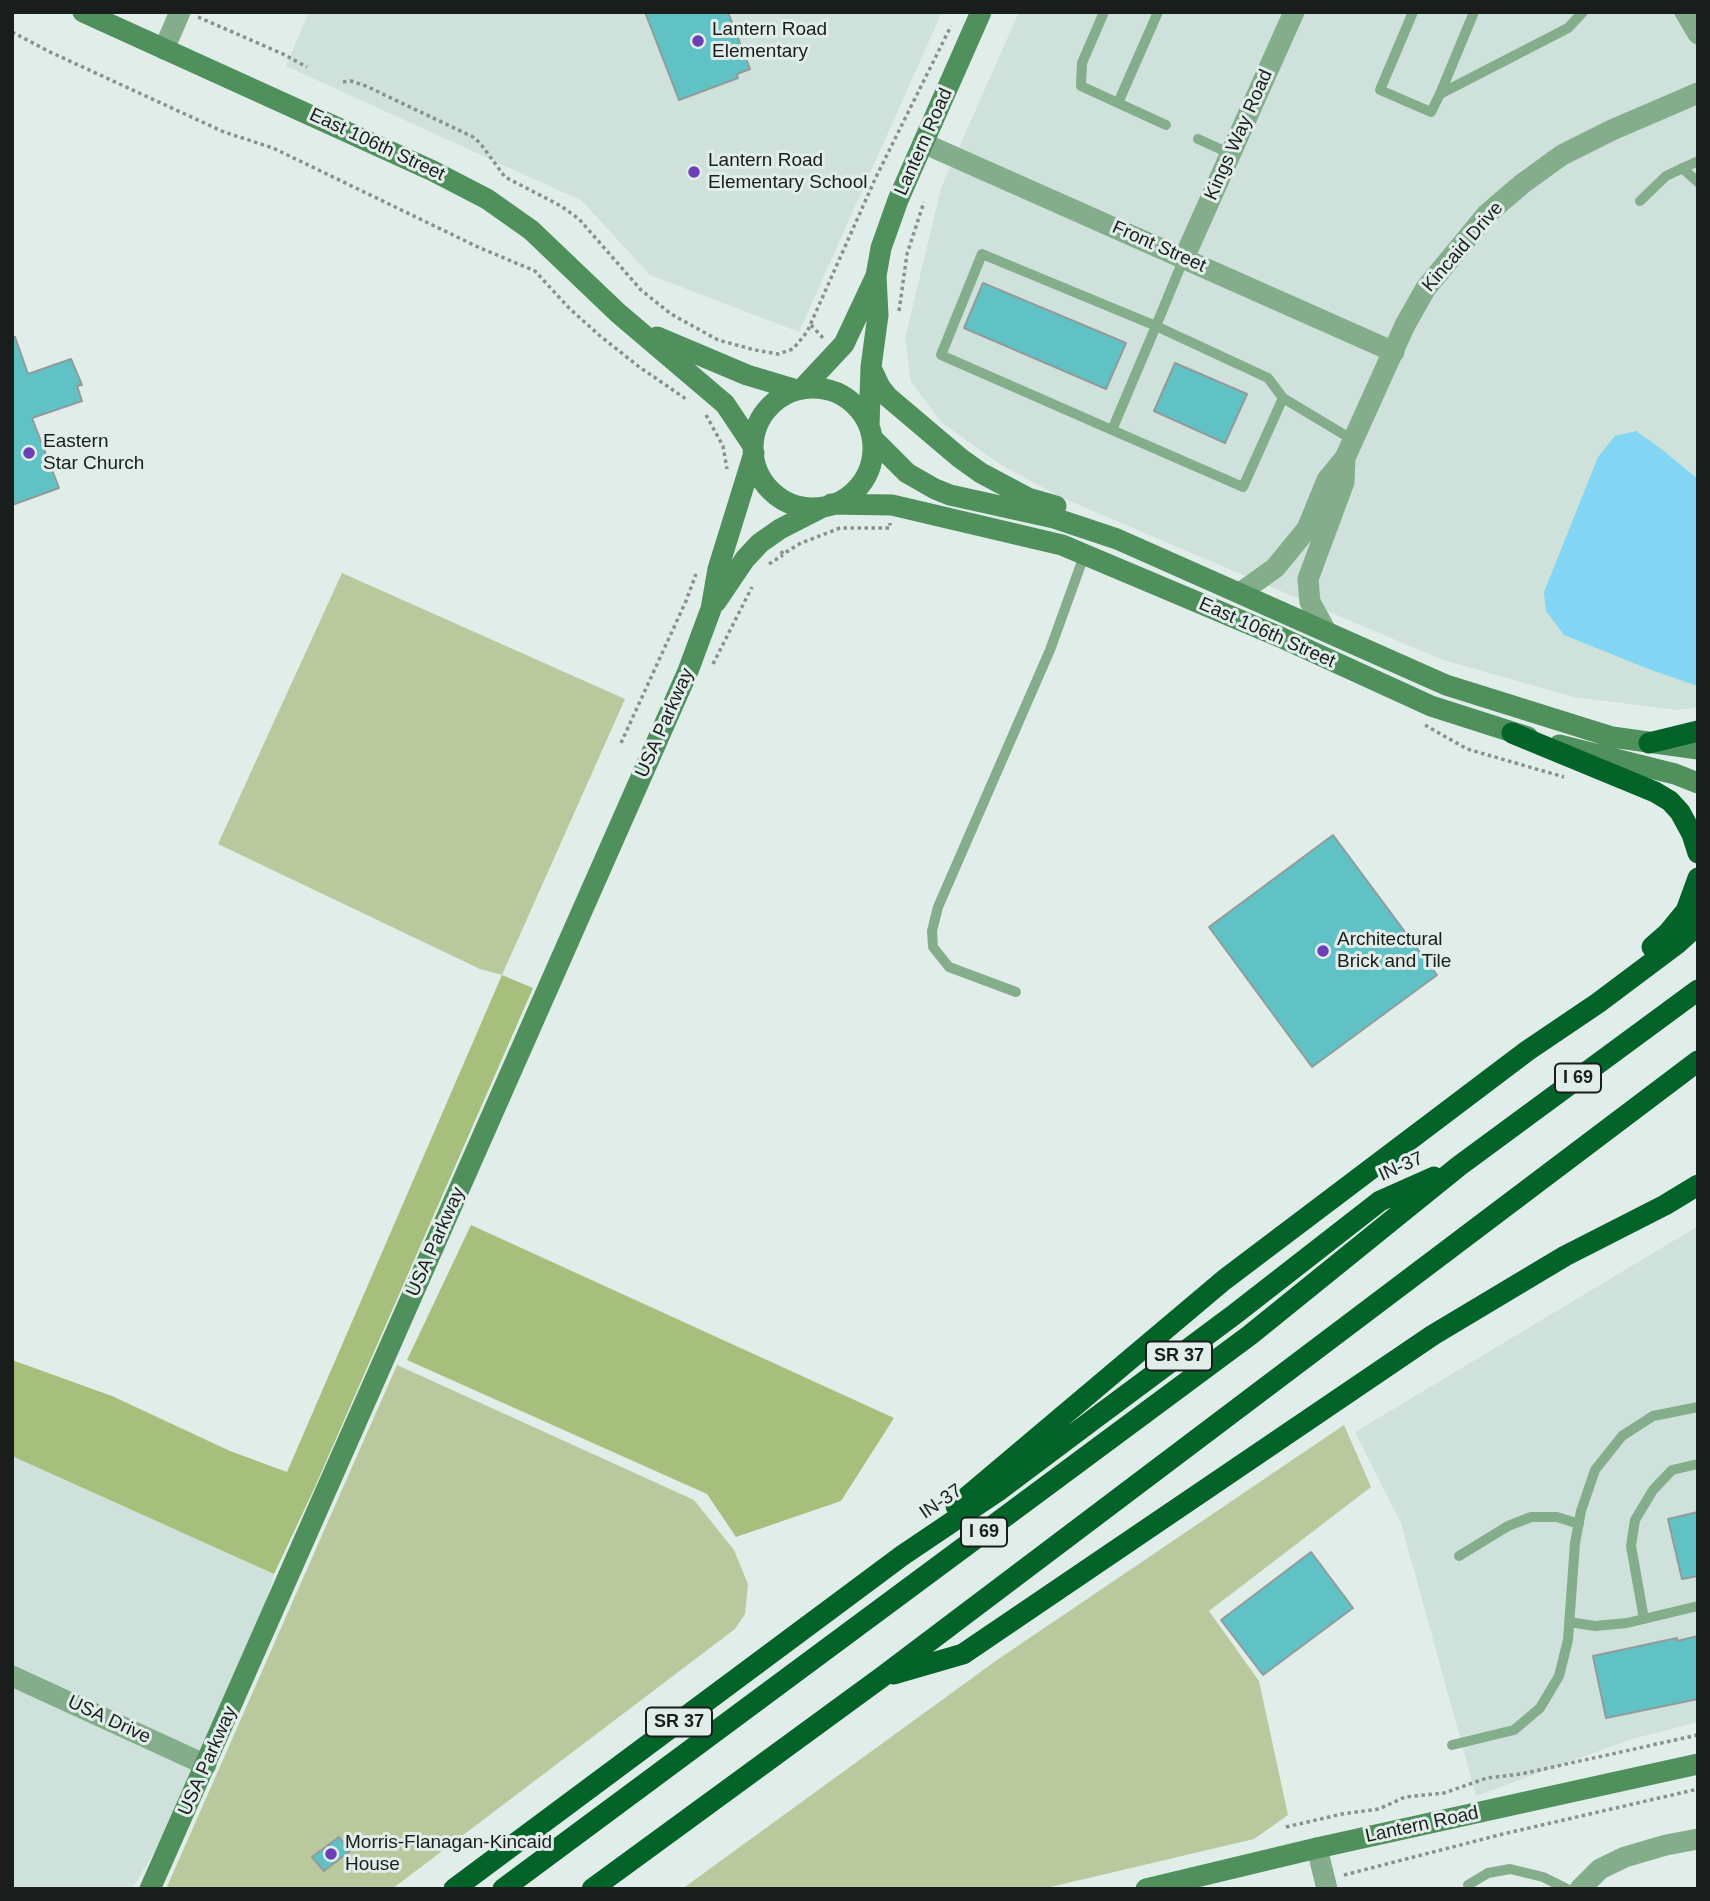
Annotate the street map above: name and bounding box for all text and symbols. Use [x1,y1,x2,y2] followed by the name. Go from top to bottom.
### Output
[712,19,827,63] place label: Lantern Road Elementary
[690,33,706,49] marker: Lantern Road Elementary
[1200,66,1278,204] street label: Kings Way Road
[890,85,958,199] street label: Lantern Road
[306,104,448,186] street label: East 106th Street
[708,150,867,194] place label: Lantern Road Elementary School
[686,164,702,180] marker: Lantern Road Elementary School
[1418,197,1508,297] street label: Kincaid Drive
[1109,216,1209,278] street label: Front Street
[43,431,144,475] place label: Eastern Star Church
[21,445,37,461] marker: Eastern Star Church
[1195,593,1339,673] street label: East 106th Street
[631,665,699,781] street label: USA Parkway
[1337,929,1451,973] place label: Architectural Brick and Tile
[1315,943,1331,959] marker: Architectural Brick and Tile
[1555,1064,1601,1092] road number: I 69
[1375,1147,1427,1187] street label: IN-37
[402,1184,470,1300] street label: USA Parkway
[1146,1342,1212,1371] road number: SR 37
[915,1480,967,1524] street label: IN-37
[961,1518,1007,1546] road number: I 69
[64,1691,154,1749] street label: USA Drive
[174,1703,242,1819] street label: USA Parkway
[646,1708,712,1736] road number: SR 37
[1363,1802,1481,1848] street label: Lantern Road
[345,1832,552,1876] place label: Morris-Flanagan-Kincaid House
[323,1846,339,1862] marker: Morris-Flanagan-Kincaid House

